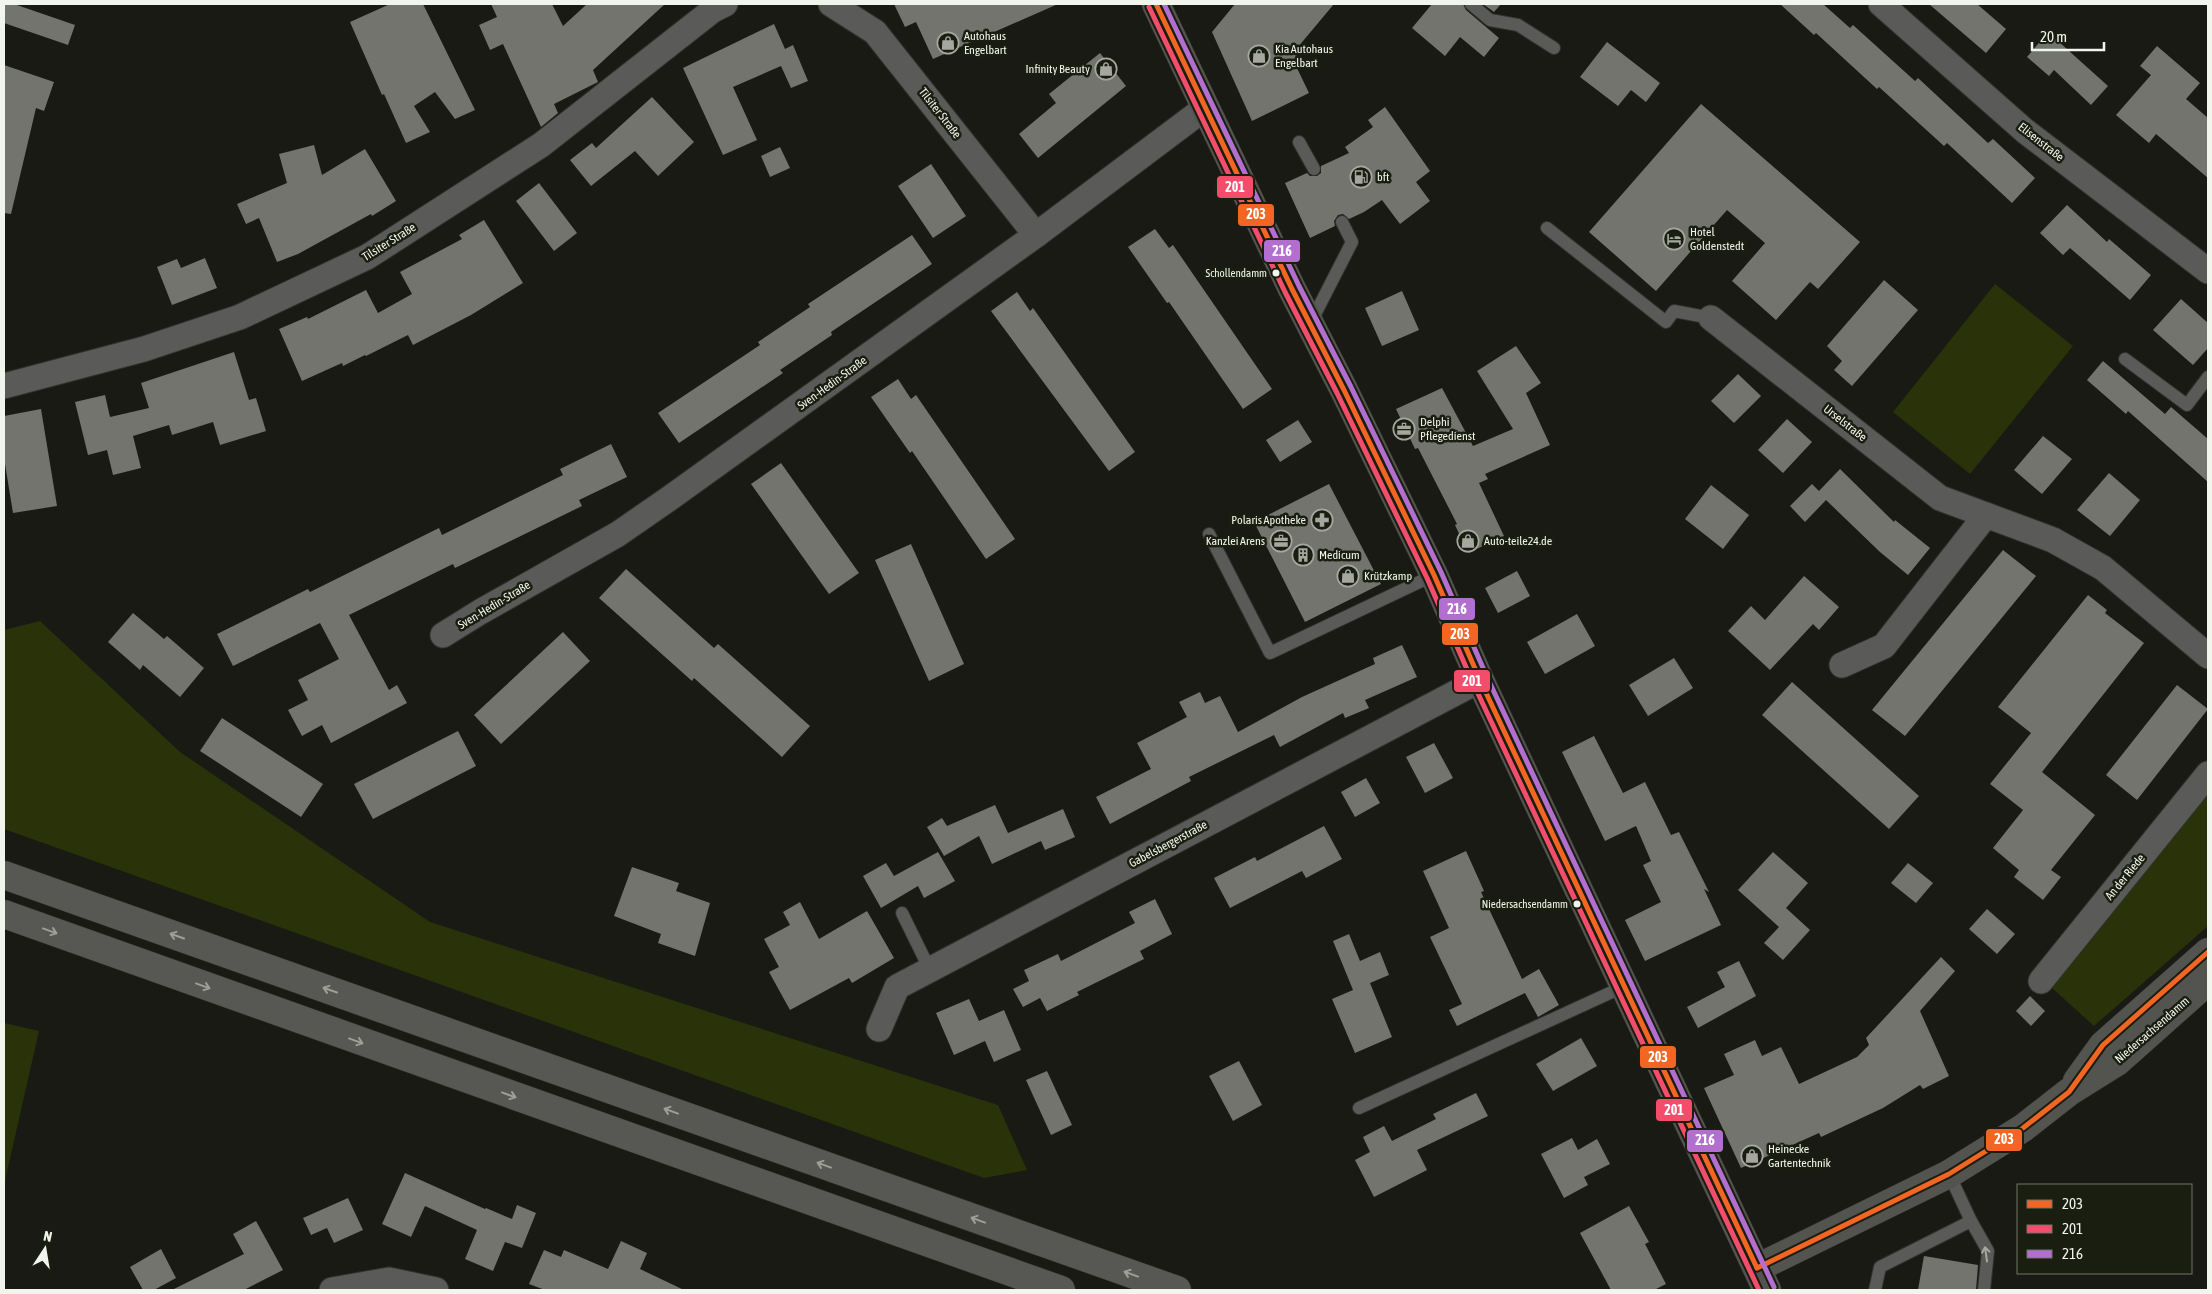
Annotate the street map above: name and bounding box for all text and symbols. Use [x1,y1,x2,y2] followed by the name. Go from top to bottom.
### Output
[2032,20,2104,52] scale bar
[2040,28,2067,45] text: 20 m
[964,29,1007,57] place label: Autohaus Engelbart
[936,31,960,55] shop icon: Autohaus Engelbart
[1275,42,1333,70] place label: Kia Autohaus Engelbart
[1247,44,1271,68] shop icon: Kia Autohaus Engelbart
[1094,57,1118,81] shop icon: Infinity Beauty
[1026,62,1090,76] place label: Infinity Beauty
[916,85,964,141] street label: Tilsiter Straße
[2015,120,2067,164] street label: Elisenstraße
[1349,165,1373,189] fuel station icon: bft
[1377,170,1390,184] place label: bft
[1216,175,1254,199] line badge: 201
[1225,179,1245,195] text: 201
[1237,203,1275,227] line badge: 203
[1246,206,1266,222] text: 203
[360,220,418,264] street label: Tilsiter Straße
[1690,225,1745,253] place label: Hotel Goldenstedt
[1662,227,1686,251] hotel icon: Hotel Goldenstedt
[1263,239,1301,263] line badge: 216
[1272,243,1292,259] text: 216
[1206,267,1267,279] place label: Schollendamm
[1271,268,1281,278] marker: Schollendamm
[795,353,869,413] street label: Sven-Hedin-Straße
[1821,402,1869,444] street label: Urselstraße
[1420,415,1476,443] place label: Delphi Pflegedienst
[1392,417,1416,441] office icon: Delphi Pflegedienst
[1310,508,1334,532] pharmacy icon: Polaris Apotheke
[1231,513,1306,527] place label: Polaris Apotheke
[1269,529,1293,553] office icon: Kanzlei Arens
[1456,529,1480,553] shop icon: Auto-teile24.de
[1206,534,1265,548] place label: Kanzlei Arens
[1484,534,1552,548] place label: Auto-teile24.de
[1291,543,1315,567] building icon: Medicum
[1319,548,1360,562] place label: Medicum
[1336,564,1360,588] shop icon: Krützkamp
[1364,569,1412,583] place label: Krützkamp
[455,578,533,632] street label: Sven-Hedin-Straße
[1438,597,1476,621] line badge: 216
[1447,601,1467,617] text: 216
[1441,622,1479,646] line badge: 203
[1450,626,1470,642] text: 203
[1453,669,1491,693] line badge: 201
[1462,673,1482,689] text: 201
[1127,818,1209,870] street label: Gabelsbergerstraße
[2102,851,2148,903] street label: An der Riede
[1482,898,1568,910] place label: Niedersachsendamm
[1572,899,1582,909] marker: Niedersachsendamm
[41,927,57,936] one-way arrow
[170,931,185,940] one-way arrow
[194,982,210,991] one-way arrow
[323,985,338,994] one-way arrow
[2112,994,2192,1066] street label: Niedersachsendamm
[347,1036,363,1046] one-way arrow
[1639,1045,1677,1069] line badge: 203
[1648,1049,1668,1065] text: 203
[500,1091,516,1100] one-way arrow
[1655,1098,1693,1122] line badge: 201
[1664,1102,1684,1118] text: 201
[664,1106,680,1115] one-way arrow
[1985,1128,2023,1152] line badge: 203
[1686,1129,1724,1153] line badge: 216
[1994,1131,2014,1147] text: 203
[1695,1132,1715,1148] text: 216
[1768,1142,1832,1170] place label: Heinecke Gartentechnik
[1740,1144,1764,1168] shop icon: Heinecke Gartentechnik
[817,1160,833,1169] one-way arrow
[2017,1184,2192,1274] legend
[2062,1195,2083,1212] text: 203
[970,1214,986,1224] one-way arrow
[2062,1220,2083,1237] text: 201
[20,1224,70,1274] north arrow
[42,1228,53,1245] text: N
[2062,1245,2083,1262] text: 216
[1980,1246,1990,1262] one-way arrow
[1124,1269,1139,1278] one-way arrow

